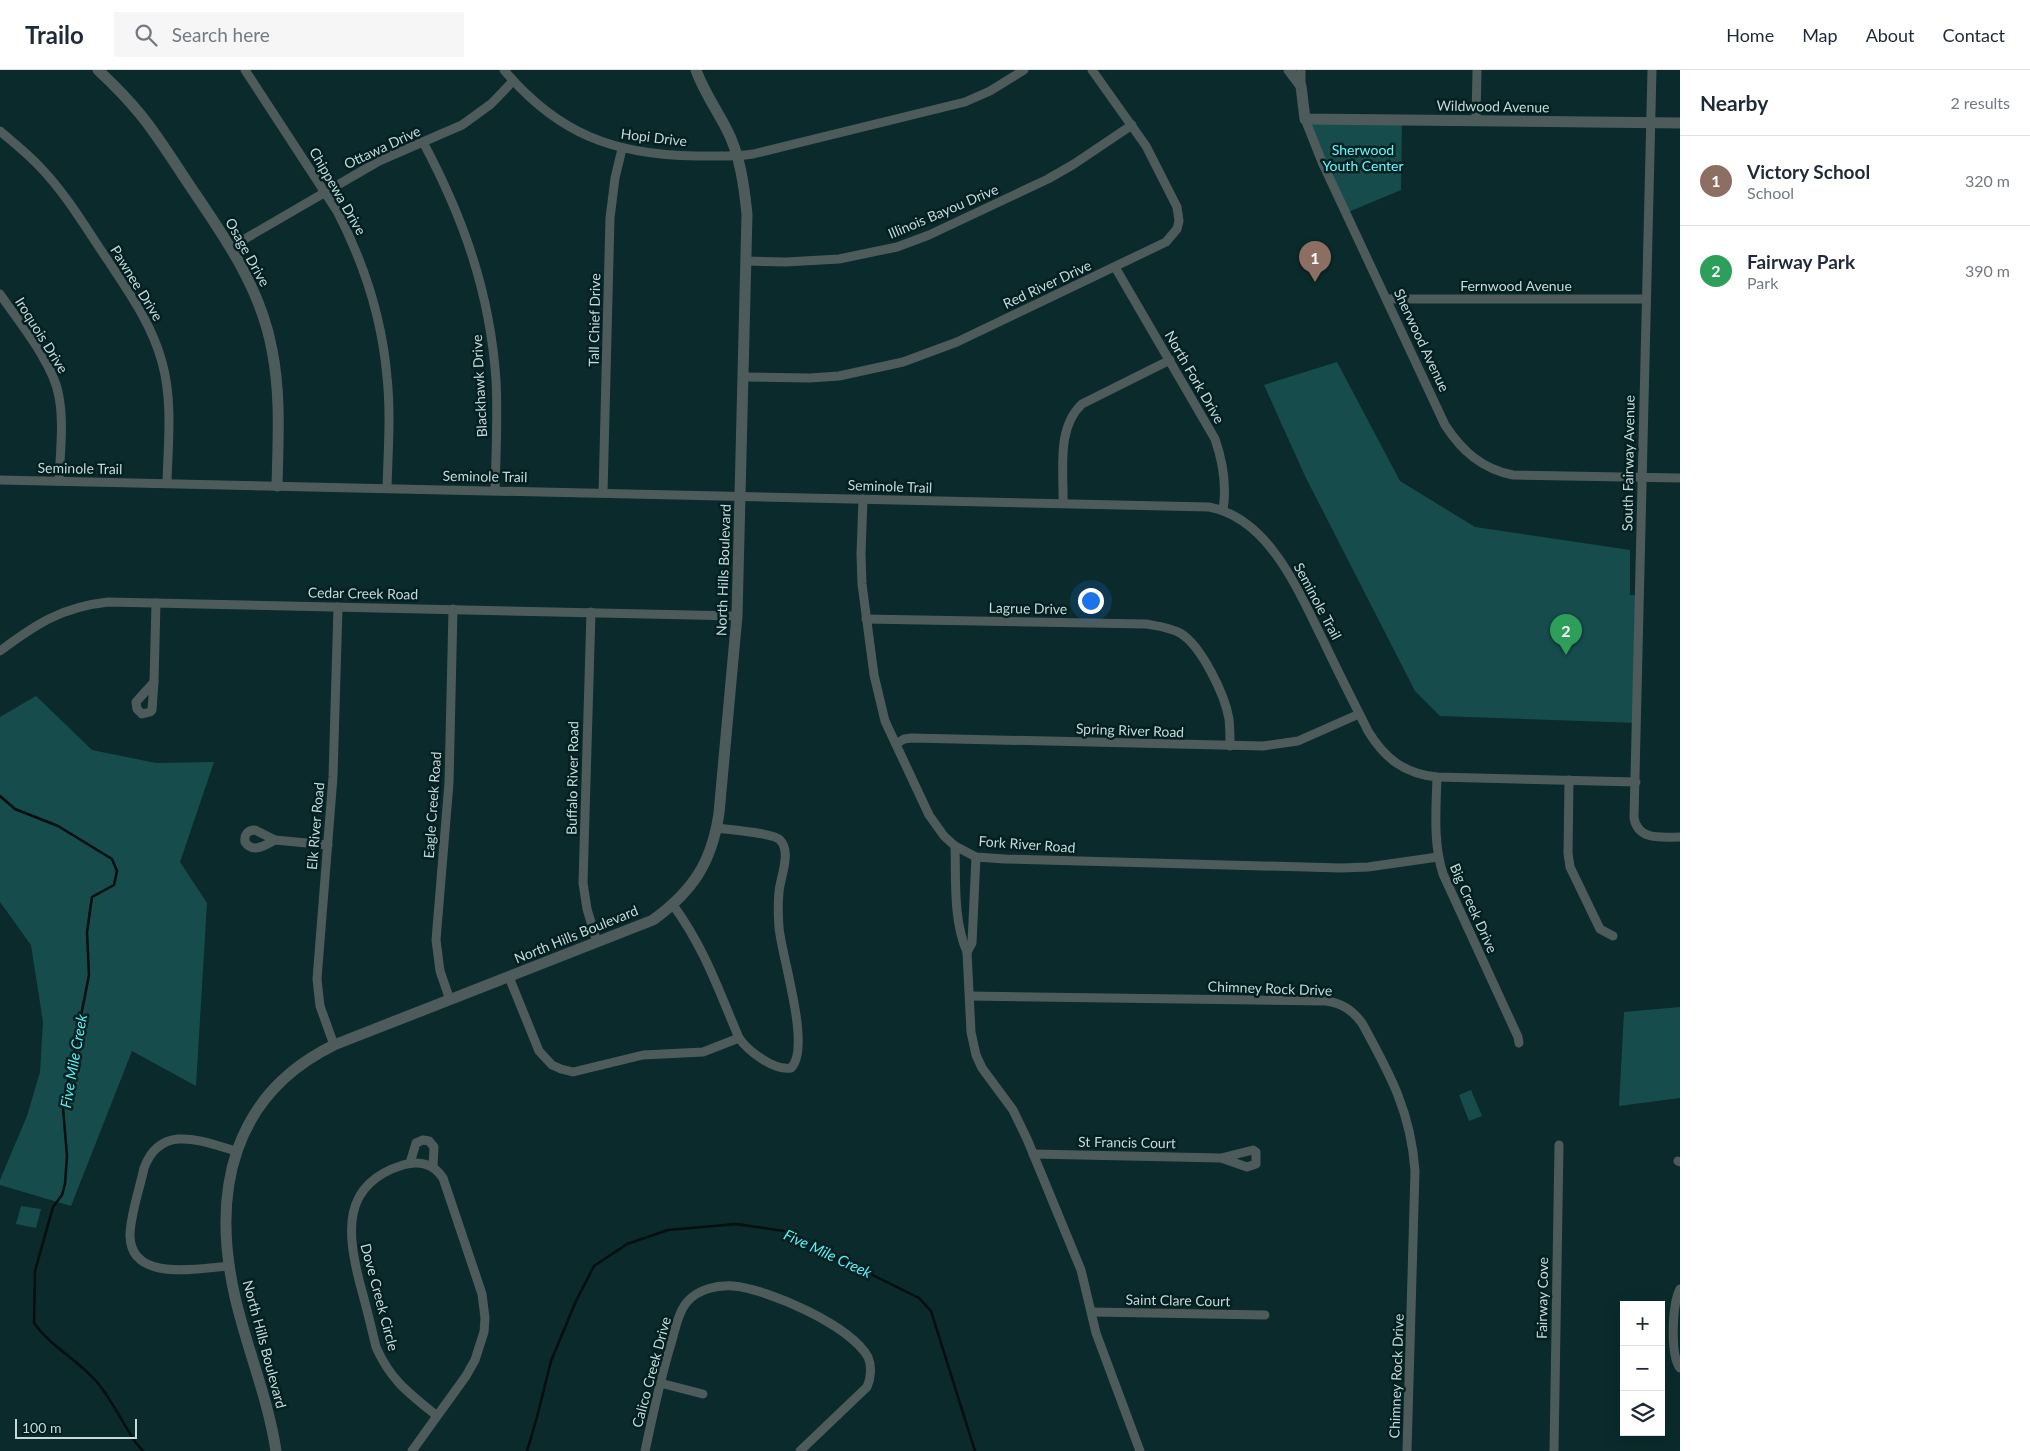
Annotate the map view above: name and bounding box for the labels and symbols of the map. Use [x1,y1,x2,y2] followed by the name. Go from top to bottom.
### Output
[1436,97,1550,115] street label: Wildwood Avenue
[341,122,423,172] street label: Ottawa Drive
[620,125,688,149] street label: Hopi Drive
[1322,141,1404,174] park label: Sherwood Youth Center
[306,144,370,238] street label: Chippewa Drive
[885,180,1001,242] street label: Illinois Bayou Drive
[222,215,274,289] street label: Osage Drive
[1299,241,1331,282] pin: 1
[107,242,167,324] street label: Pawnee Drive
[1000,256,1094,312] street label: Red River Drive
[585,273,603,367] street label: Tall Chief Drive
[1460,277,1572,294] street label: Fernwood Avenue
[1391,286,1453,394] street label: Sherwood Avenue
[12,294,72,376] street label: Iroquois Drive
[1162,328,1228,426] street label: North Fork Drive
[468,334,490,438] street label: Blackhawk Drive
[1618,395,1638,531] street label: South Fairway Avenue
[37,459,123,477] street label: Seminole Trail
[442,467,528,485] street label: Seminole Trail
[847,476,933,496] street label: Seminole Trail
[712,504,734,636] street label: North Hills Boulevard
[1291,560,1345,642] street label: Seminole Trail
[308,584,418,602] street label: Cedar Creek Road
[1078,588,1104,614] your location
[989,599,1067,617] street label: Lagrue Drive
[1550,614,1582,655] pin: 2
[1076,720,1184,740] street label: Spring River Road
[563,721,581,835] street label: Buffalo River Road
[420,751,444,859] street label: Eagle Creek Road
[303,781,327,871] street label: Elk River Road
[978,832,1076,856] street label: Fork River Road
[1447,861,1501,955] street label: Big Creek Drive
[512,901,640,967] street label: North Hills Boulevard
[1207,977,1333,999] street label: Chimney Rock Drive
[56,1012,90,1109] water label: Five Mile Creek
[1078,1133,1176,1151] street label: St Francis Court
[781,1225,876,1282] water label: Five Mile Creek
[357,1241,403,1353] street label: Dove Creek Circle
[1533,1257,1551,1339] street label: Fairway Cove
[240,1278,290,1410] street label: North Hills Boulevard
[1126,1291,1230,1309] street label: Saint Clare Court
[1385,1313,1407,1439] street label: Chimney Rock Drive
[628,1315,674,1429] street label: Calico Creek Drive
[15,1416,138,1439] scale bar

